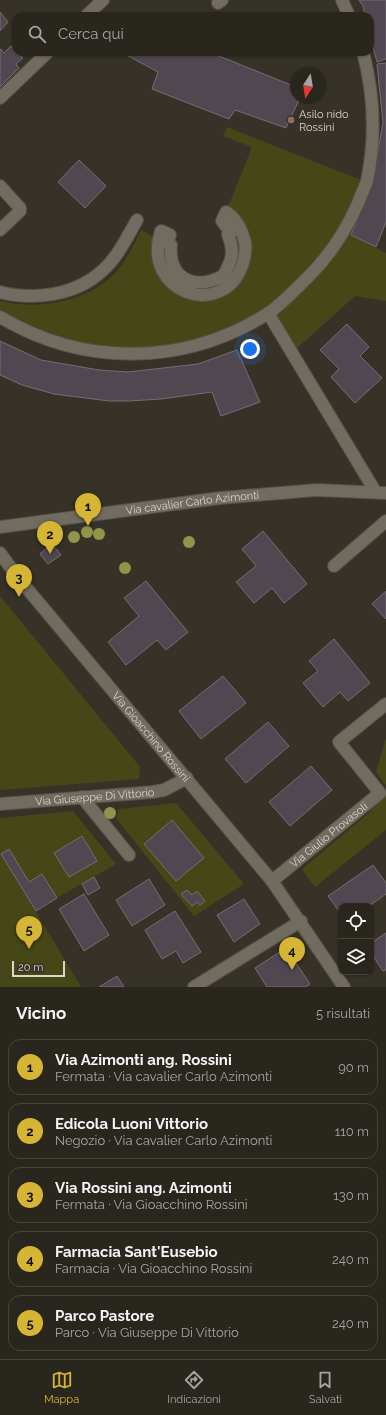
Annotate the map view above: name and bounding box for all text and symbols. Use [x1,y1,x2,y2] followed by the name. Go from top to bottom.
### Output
[12,12,374,56] search box
[26,23,48,45] icon: search
[58,25,124,43] text: Cerca qui
[290,68,326,104] north arrow
[299,108,349,134] place label: Asilo nido Rossini
[286,115,296,125] marker: Asilo nido Rossini
[240,339,260,359] your location
[125,489,260,517] street label: Via cavalier Carlo Azimonti
[75,493,101,526] pin: 1
[37,521,63,554] pin: 2
[6,564,32,597] pin: 3
[109,689,192,785] street label: Via Gioacchino Rossini
[35,786,155,808] street label: Via Giuseppe Di Vittorio
[288,800,370,871] street label: Via Giulio Provasoli
[338,903,374,975] map controls
[338,903,374,939] button: locate
[16,916,42,949] pin: 5
[279,937,305,970] pin: 4
[338,939,374,975] button: layers
[12,959,65,978] scale bar
[18,961,43,974] text: 20 m
[16,1003,66,1023] text: Vicino
[316,1006,370,1021] text: 5 risultati
[55,1051,232,1069] text: Via Azimonti ang. Rossini
[27,1060,33,1075] text: 1
[338,1060,369,1075] text: 90 m
[55,1069,272,1084] text: Fermata · Via cavalier Carlo Azimonti
[55,1115,208,1133] text: Edicola Luoni Vittorio
[26,1124,34,1139] text: 2
[335,1124,369,1139] text: 110 m
[55,1133,272,1148] text: Negozio · Via cavalier Carlo Azimonti
[55,1179,232,1197] text: Via Rossini ang. Azimonti
[26,1188,34,1203] text: 3
[333,1188,369,1203] text: 130 m
[55,1197,248,1212] text: Fermata · Via Gioacchino Rossini
[55,1243,218,1261] text: Farmacia Sant'Eusebio
[26,1252,34,1267] text: 4
[332,1252,369,1267] text: 240 m
[55,1261,252,1276] text: Farmacia · Via Gioacchino Rossini
[55,1307,154,1325] text: Parco Pastore
[26,1316,34,1331] text: 5
[332,1316,369,1331] text: 240 m
[55,1325,239,1340] text: Parco · Via Giuseppe Di Vittorio
[44,1369,79,1406] tab: Mappa
[167,1369,221,1406] tab: Indicazioni
[309,1369,342,1406] tab: Salvati

